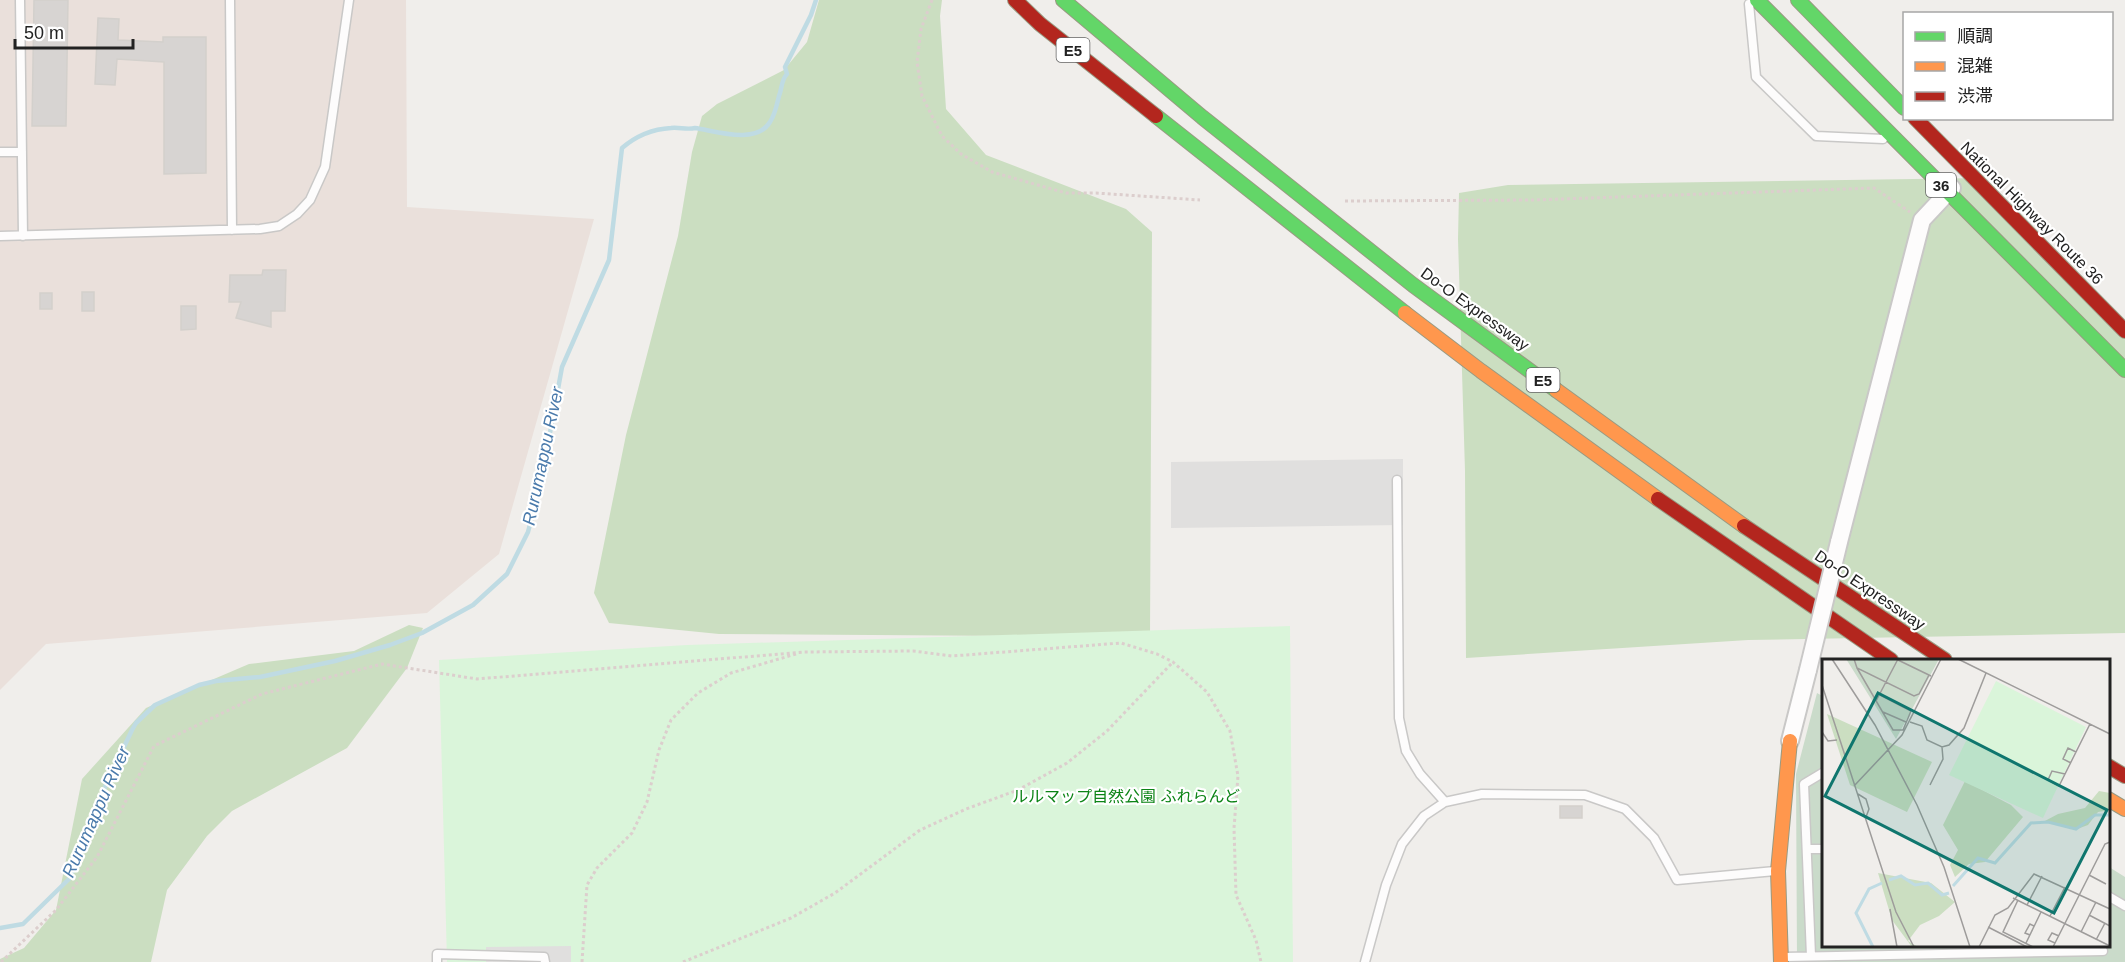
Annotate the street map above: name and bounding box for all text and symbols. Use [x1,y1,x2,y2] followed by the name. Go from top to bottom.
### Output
[15,12,134,50] scale bar
[1903,12,2113,120] legend
[24,23,64,43] text: 50 m
[1957,26,1993,46] text: 順調
[1056,38,1090,62] road number: E5
[1957,56,1993,76] text: 混雑
[1957,86,1993,106] text: 渋滞
[1957,138,2107,288] street label: National Highway Route 36
[1926,173,1956,197] road number: 36
[1418,264,1532,354] street label: Do-O Expressway
[1526,368,1560,392] road number: E5
[519,384,568,527] water label: Rurumappu River
[1812,547,1928,633] street label: Do-O Expressway
[1822,659,2110,947] inset map
[58,743,134,881] water label: Rurumappu River
[1012,788,1240,805] park label: ルルマップ自然公園 ふれらんど

